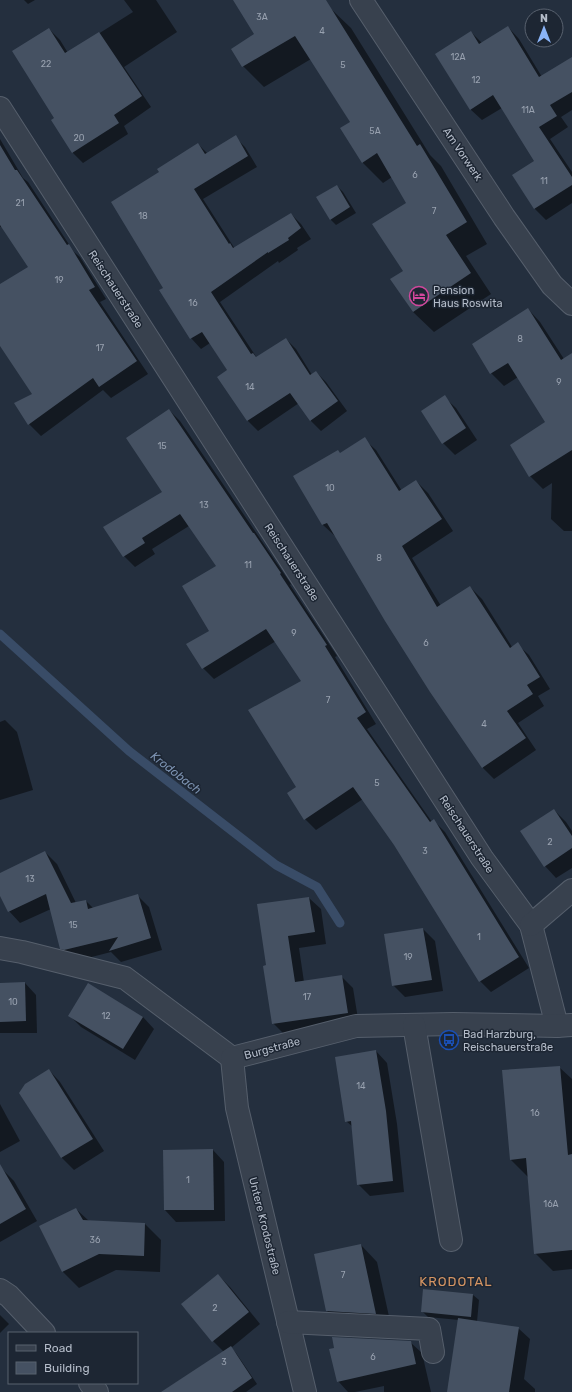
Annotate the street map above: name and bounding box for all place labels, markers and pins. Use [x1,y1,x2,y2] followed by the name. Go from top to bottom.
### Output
[433,284,503,310] place label: Pension Haus Roswita
[408,285,430,307] hotel icon: Pension Haus Roswita
[463,1028,553,1054] place label: Bad Harzburg, Reischauerstraße
[438,1029,460,1051] bus stop icon: Bad Harzburg, Reischauerstraße

